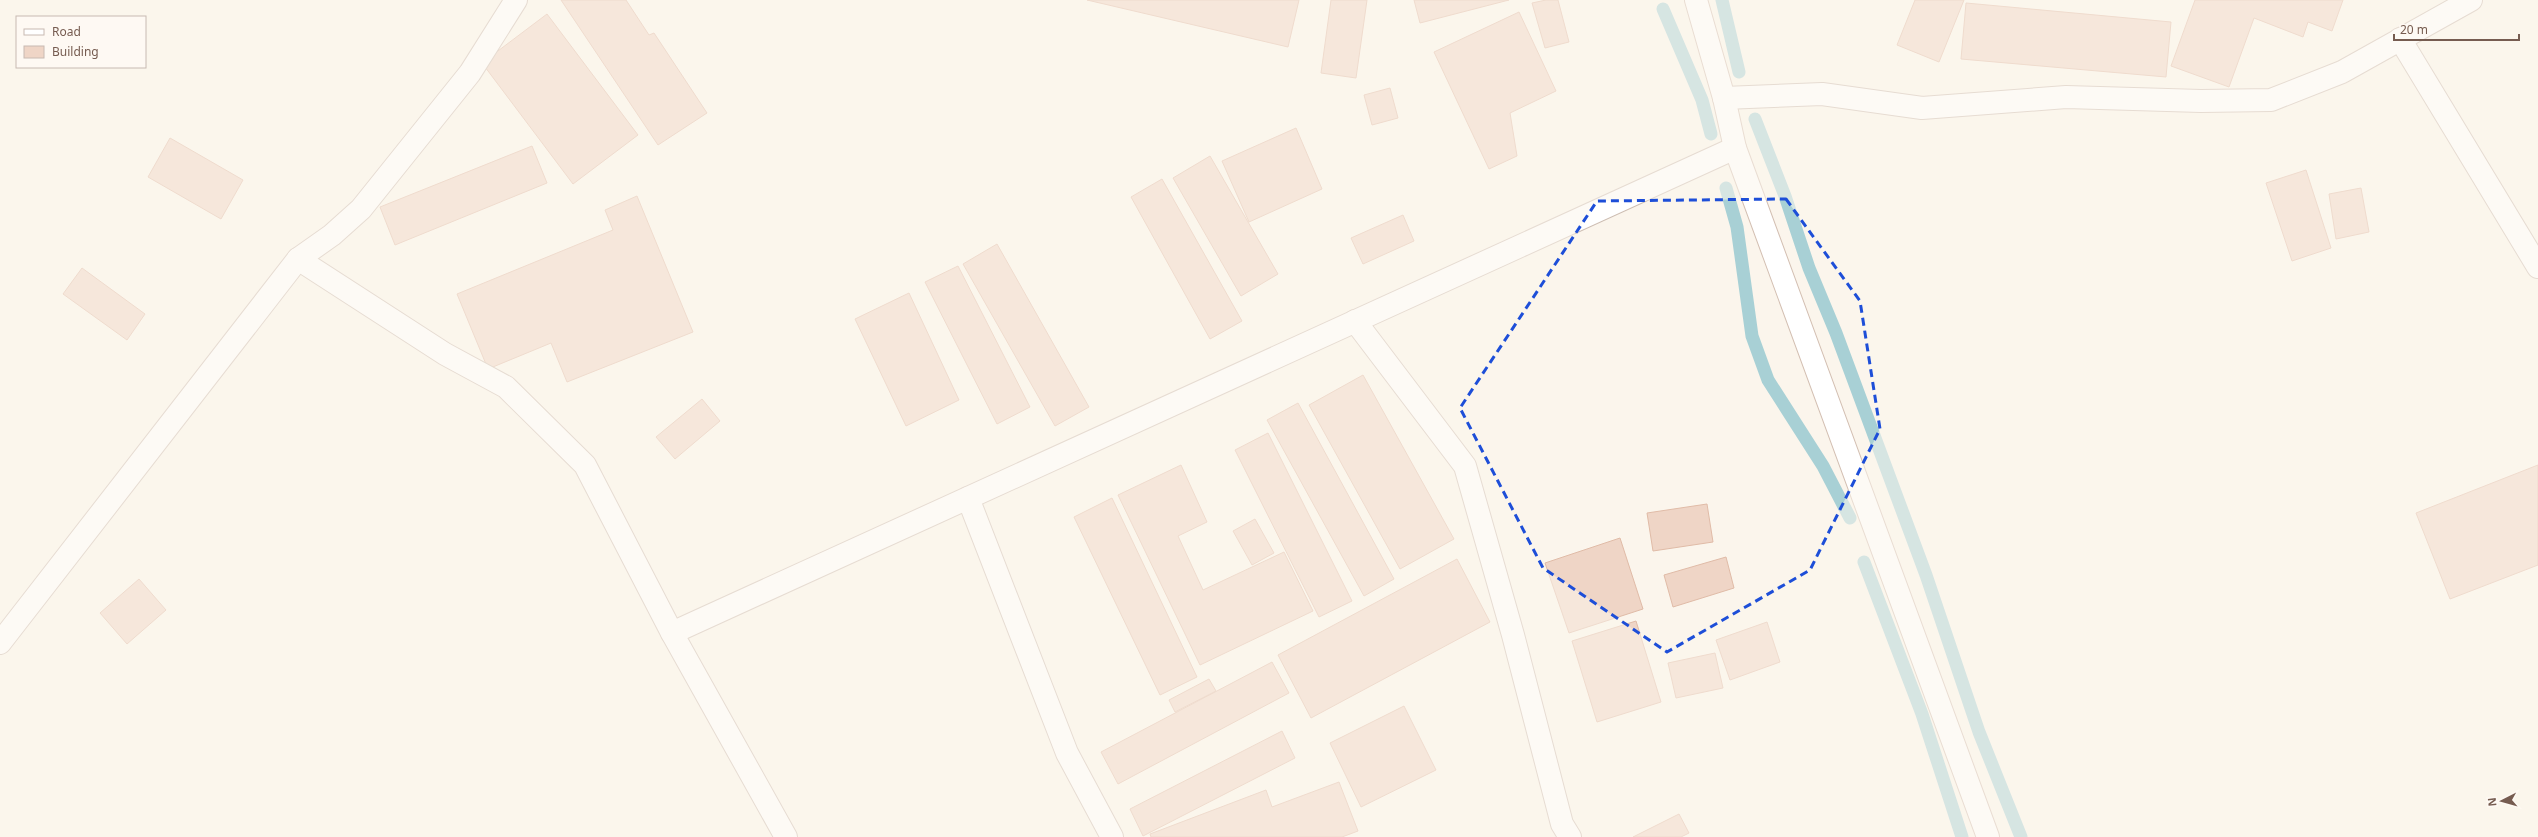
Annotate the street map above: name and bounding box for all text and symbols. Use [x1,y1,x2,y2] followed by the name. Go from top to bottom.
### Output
[16,16,146,68] legend
[2394,16,2519,42] scale bar
[2400,21,2428,38] text: 20 m
[52,23,81,40] text: Road
[52,43,99,60] text: Building
[2482,781,2522,821] north arrow
[2484,797,2499,807] text: N

